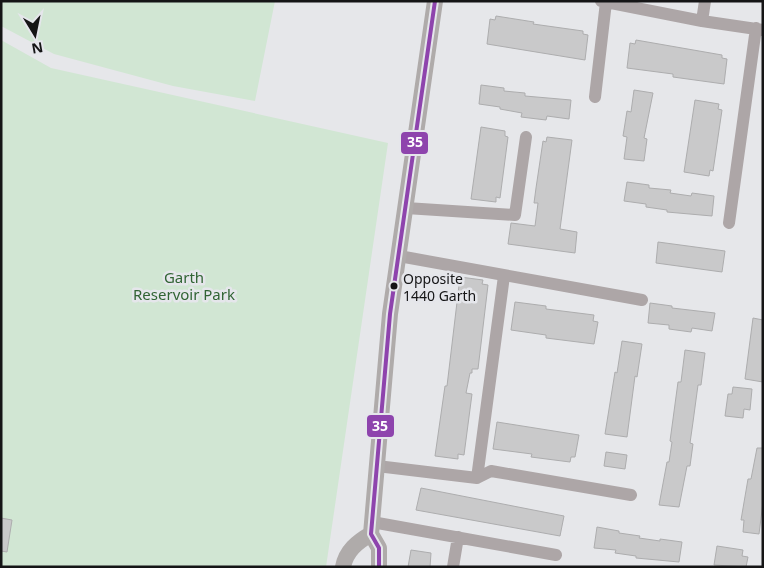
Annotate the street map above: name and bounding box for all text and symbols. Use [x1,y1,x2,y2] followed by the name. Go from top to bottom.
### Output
[10,10,60,60] north arrow
[30,38,45,59] text: N
[400,131,429,155] line badge: 35
[407,132,423,151] text: 35
[133,267,235,304] park label: Garth Reservoir Park
[403,269,476,305] place label: Opposite 1440 Garth
[389,281,399,291] marker: Opposite 1440 Garth
[366,414,395,438] line badge: 35
[372,416,388,435] text: 35

